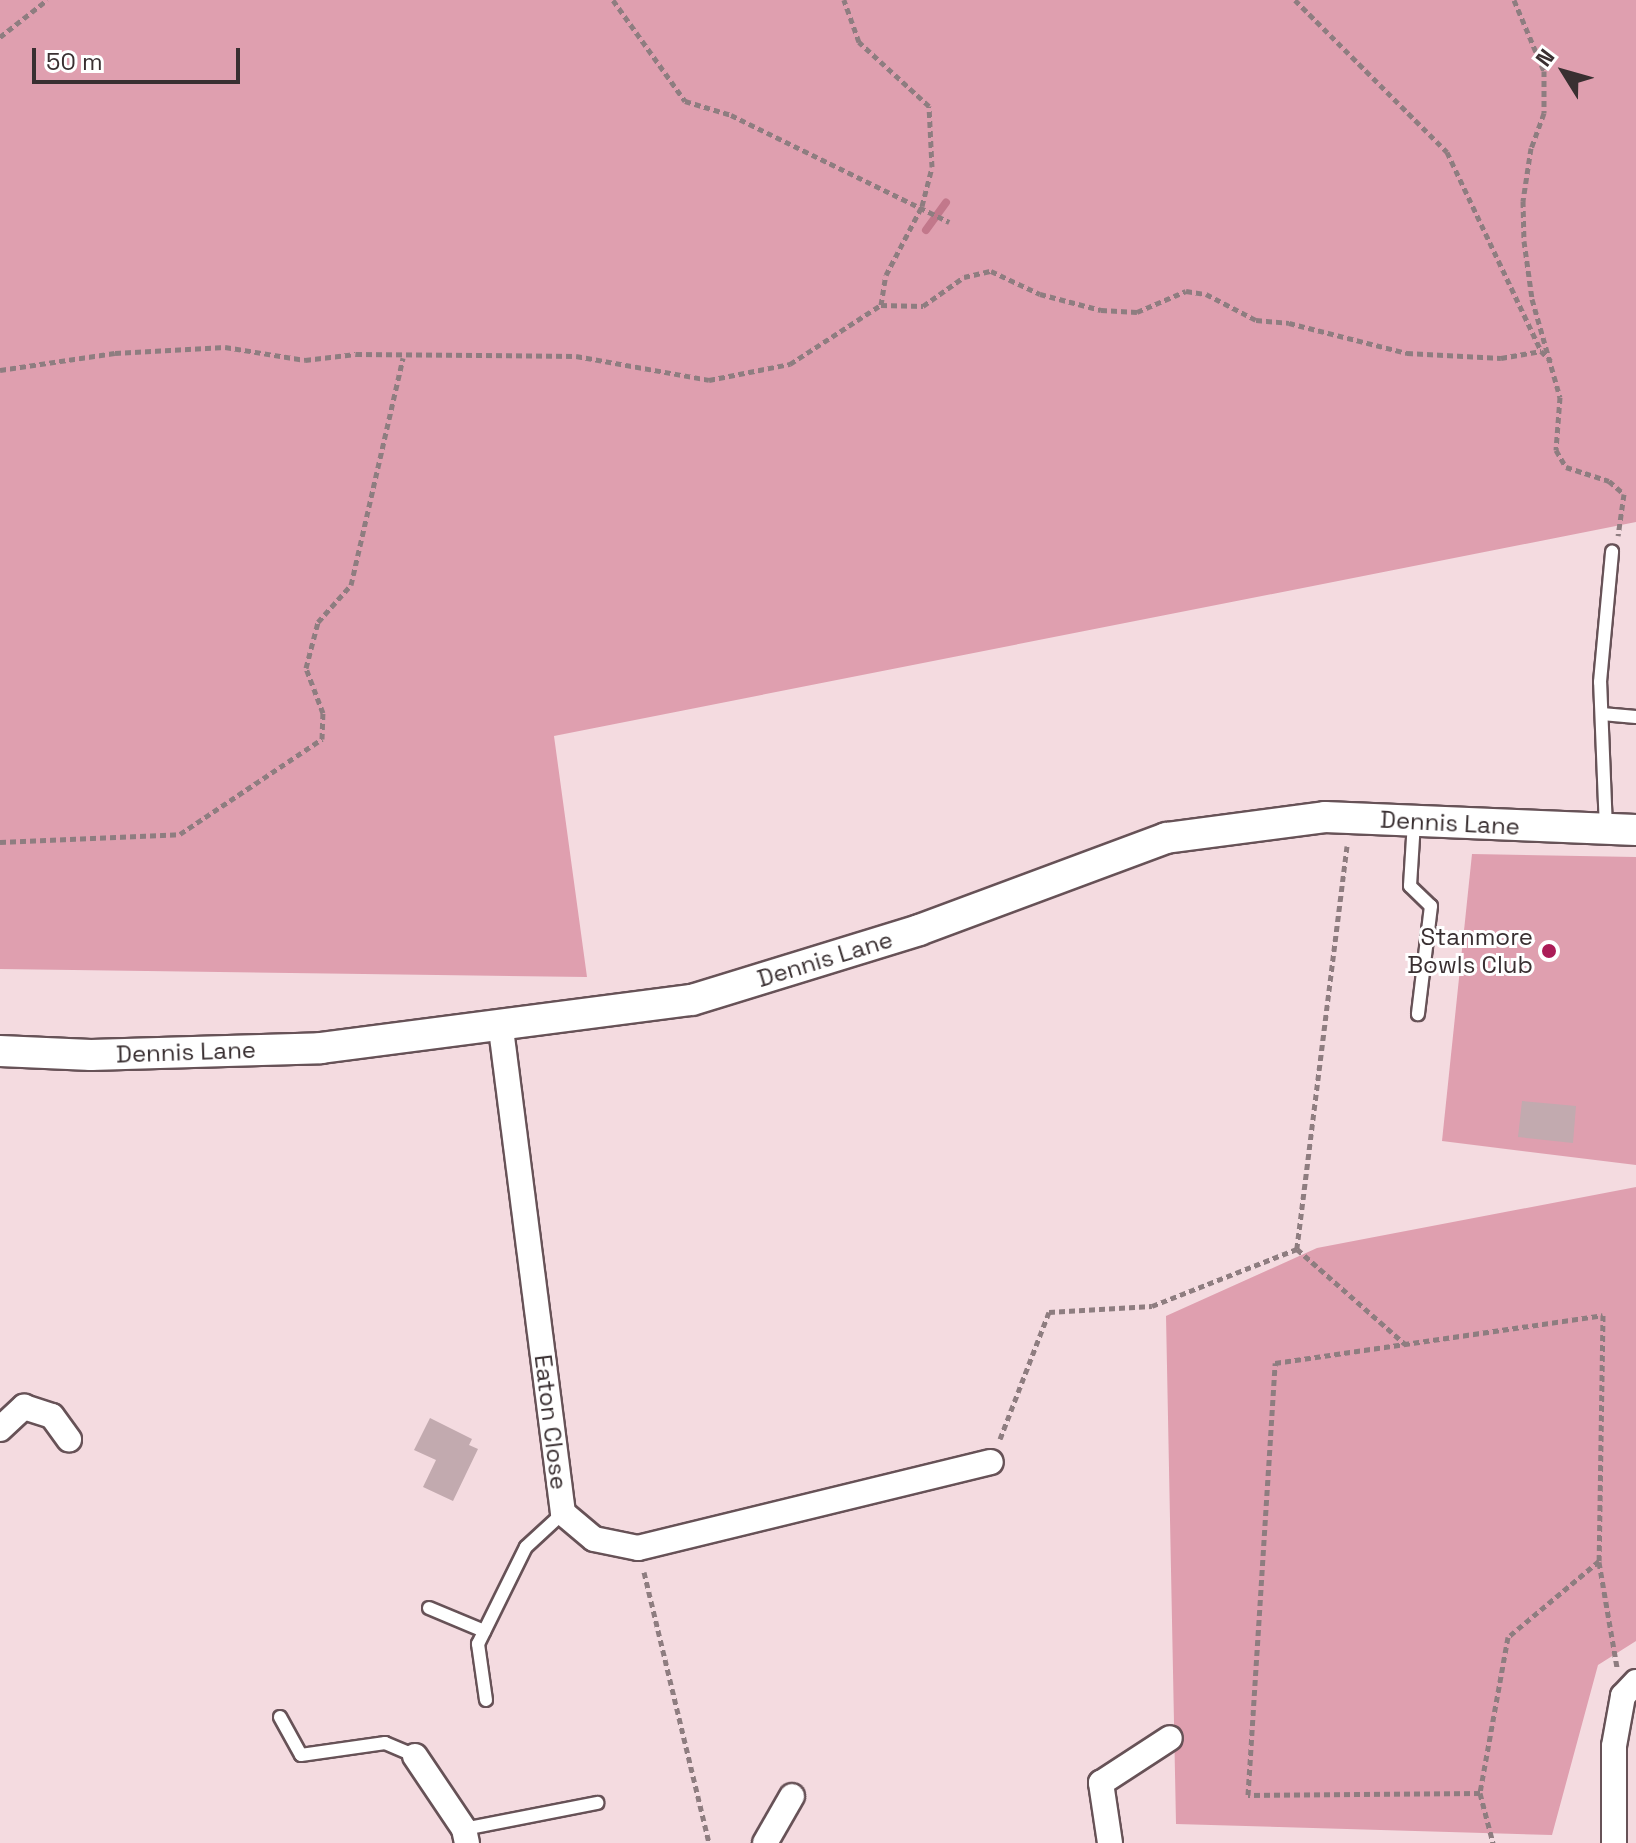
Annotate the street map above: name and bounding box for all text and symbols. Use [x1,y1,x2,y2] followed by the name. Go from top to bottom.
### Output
[36,32,244,82] scale bar
[1524,32,1604,112] north arrow
[1529,43,1560,72] text: N
[46,46,103,77] text: 50 m
[1379,805,1521,841] street label: Dennis Lane
[1407,923,1533,979] place label: Stanmore Bowls Club
[754,925,896,993] street label: Dennis Lane
[1540,942,1558,960] marker: Stanmore Bowls Club
[116,1035,256,1069] street label: Dennis Lane
[528,1353,574,1491] street label: Eaton Close

